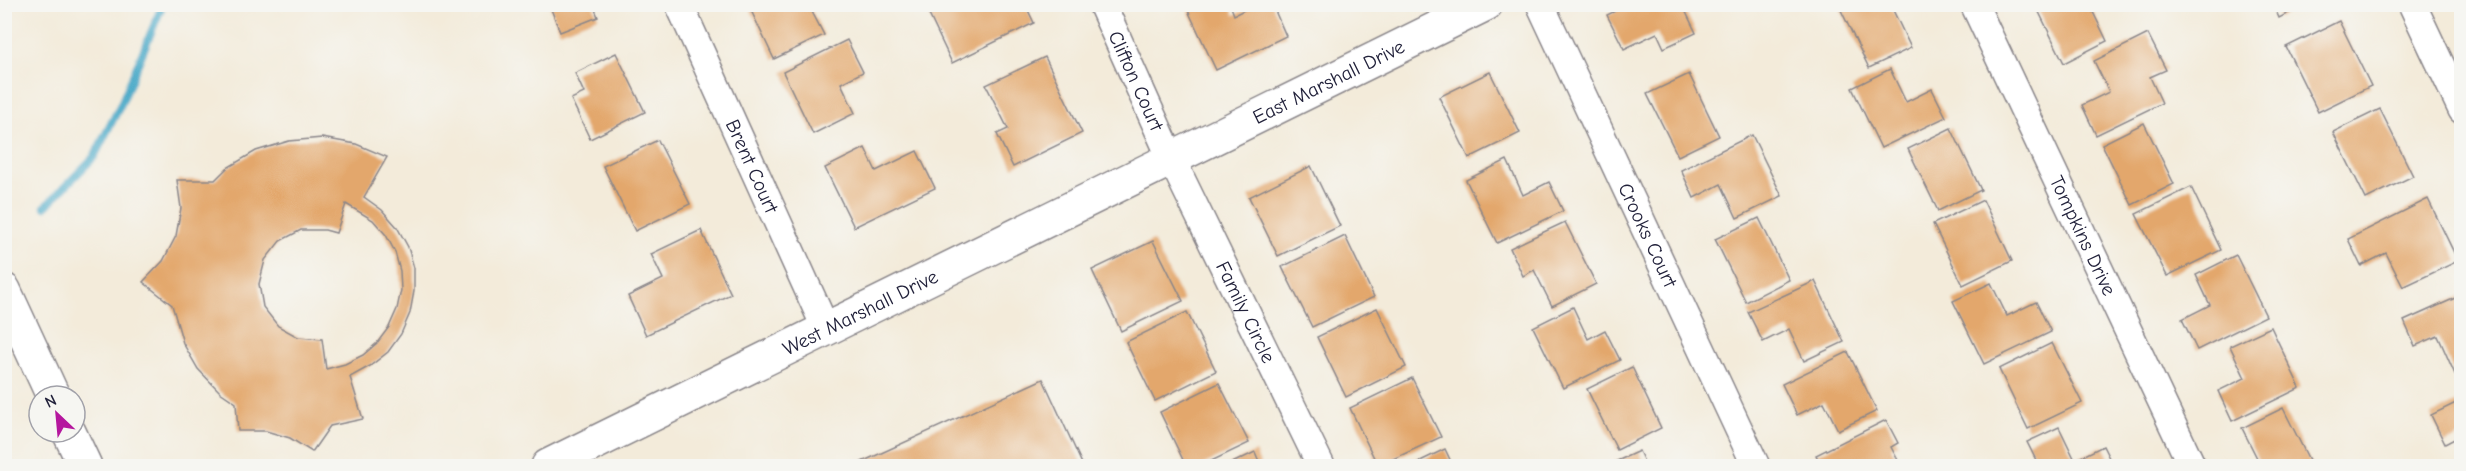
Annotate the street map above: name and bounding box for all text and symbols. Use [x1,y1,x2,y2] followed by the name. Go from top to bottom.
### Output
[1104,27,1169,135] street label: Clifton Court
[1249,35,1408,129] street label: East Marshall Drive
[721,116,784,218] street label: Brent Court
[2045,172,2121,299] street label: Tompkins Drive
[1614,179,1683,292] street label: Crooks Court
[1212,257,1280,366] street label: Family Circle
[779,264,941,360] street label: West Marshall Drive
[27,384,87,444] north arrow
[42,391,59,412] text: N

